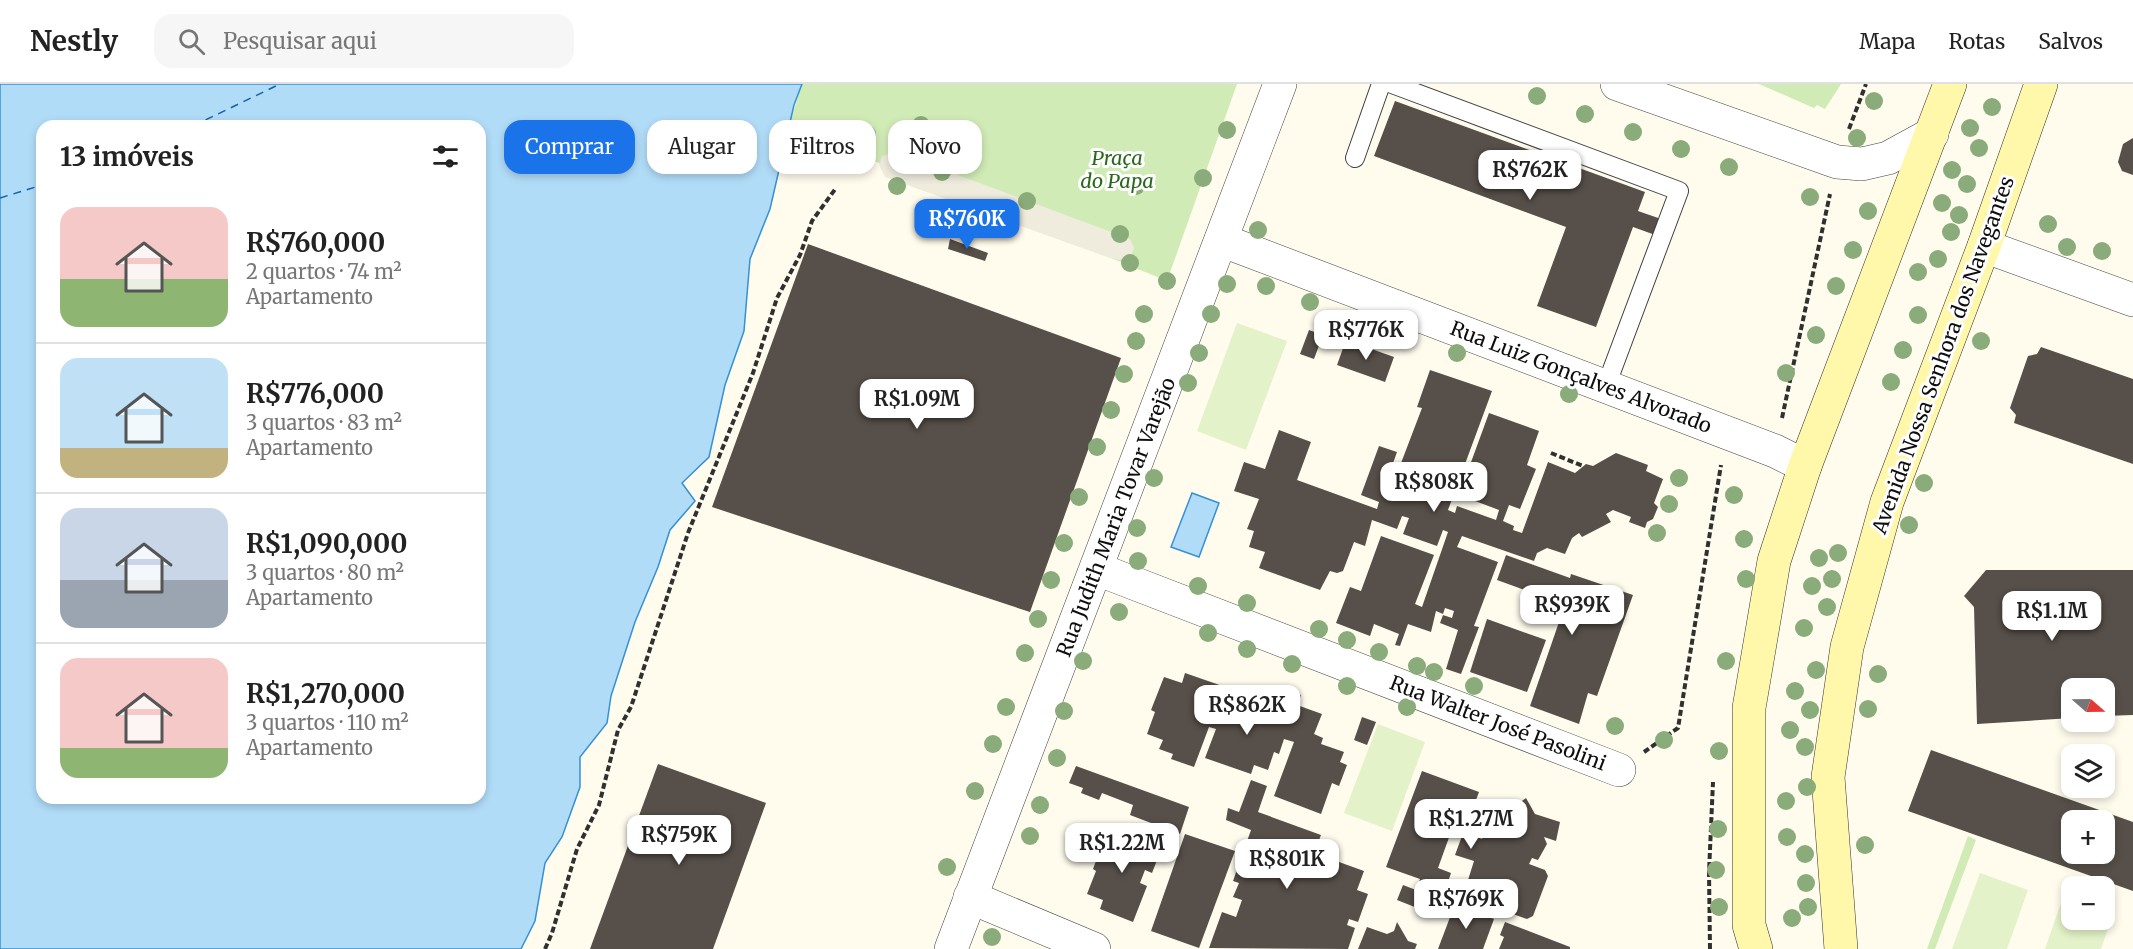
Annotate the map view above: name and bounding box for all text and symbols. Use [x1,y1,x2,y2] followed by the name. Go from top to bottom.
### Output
[154,14,574,68] search box
[30,23,118,59] text: Nestly
[175,25,208,58] icon: search
[223,27,377,55] text: Pesquisar aqui
[1859,28,1916,55] text: Mapa
[1949,28,2005,55] text: Rotas
[2038,28,2103,55] text: Salvos
[504,120,635,174] chip: Comprar
[647,120,757,174] chip: Alugar
[769,120,876,174] chip: Filtros
[888,120,982,174] chip: Novo
[60,140,194,173] text: 13 imóveis
[429,140,462,173] icon: filters
[1080,145,1154,193] park label: Praça do Papa
[1481,150,1579,201] pin: R$762K
[1492,157,1568,182] text: R$762K
[1866,173,2019,538] street label: Avenida Nossa Senhora dos Navegantes
[918,199,1016,250] pin: R$760K
[928,206,1006,231] text: R$760K
[246,226,385,259] text: R$760,000
[108,231,180,303] icon: home
[246,259,402,284] text: 2 quartos · 74 m²
[246,284,373,309] text: Apartamento
[1317,310,1415,361] pin: R$776K
[1447,315,1716,438] street label: Rua Luiz Gonçalves Alvorado
[1328,317,1404,342] text: R$776K
[1051,373,1181,660] street label: Rua Judith Maria Tovar Varejão
[246,377,384,410] text: R$776,000
[862,379,972,430] pin: R$1.09M
[108,382,180,454] icon: home
[874,386,960,411] text: R$1.09M
[246,410,402,435] text: 3 quartos · 83 m²
[246,435,373,460] text: Apartamento
[1385,462,1483,513] pin: R$808K
[1394,469,1474,494] text: R$808K
[246,527,408,560] text: R$1,090,000
[108,532,180,604] icon: home
[246,560,404,585] text: 3 quartos · 80 m²
[246,585,373,610] text: Apartamento
[1523,585,1621,636] pin: R$939K
[2003,591,2101,642] pin: R$1.1M
[1534,592,1610,617] text: R$939K
[2016,598,2088,623] text: R$1.1M
[1386,670,1610,775] street label: Rua Walter José Pasolini
[246,677,405,710] text: R$1,270,000
[2061,678,2115,732] north arrow
[2061,678,2115,930] map controls
[108,682,180,754] icon: home
[1198,685,1296,736] pin: R$862K
[1208,692,1286,717] text: R$862K
[246,710,409,735] text: 3 quartos · 110 m²
[246,735,373,760] text: Apartamento
[2061,744,2115,798] button: layers
[1416,799,1526,850] pin: R$1.27M
[1428,806,1514,831] text: R$1.27M
[2061,810,2115,864] button: +
[630,815,728,866] pin: R$759K
[641,822,717,847] text: R$759K
[1067,823,1177,874] pin: R$1.22M
[1079,830,1165,855] text: R$1.22M
[1238,839,1336,890] pin: R$801K
[1249,846,1325,871] text: R$801K
[2061,876,2115,930] button: −
[1417,879,1515,930] pin: R$769K
[1428,886,1504,911] text: R$769K

